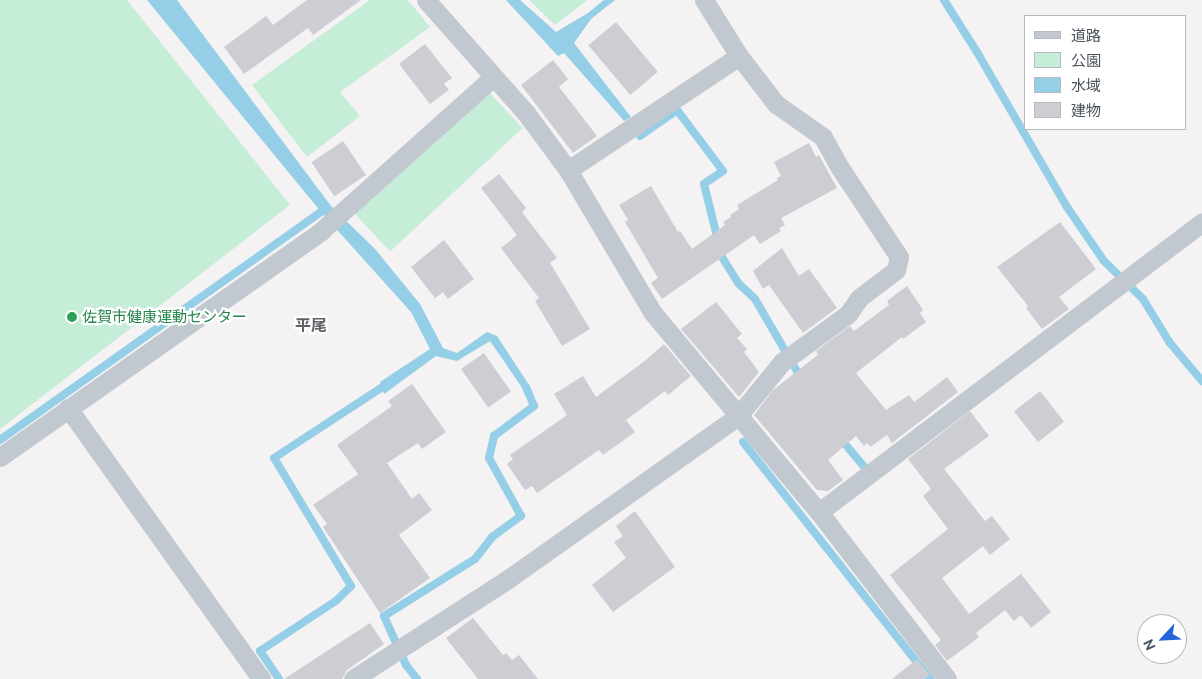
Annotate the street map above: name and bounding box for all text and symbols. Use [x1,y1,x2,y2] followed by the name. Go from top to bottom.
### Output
[1024,15,1187,130] legend
[1071,27,1101,44] text: 道路
[1071,52,1101,69] text: 公園
[1071,77,1101,94] text: 水域
[1071,102,1101,119] text: 建物
[82,308,247,326] place label: 佐賀市健康運動センター
[66,311,78,323] marker: 佐賀市健康運動センター
[295,315,327,335] district label: 平尾
[1137,614,1187,664] north arrow
[1140,637,1159,653] text: N

